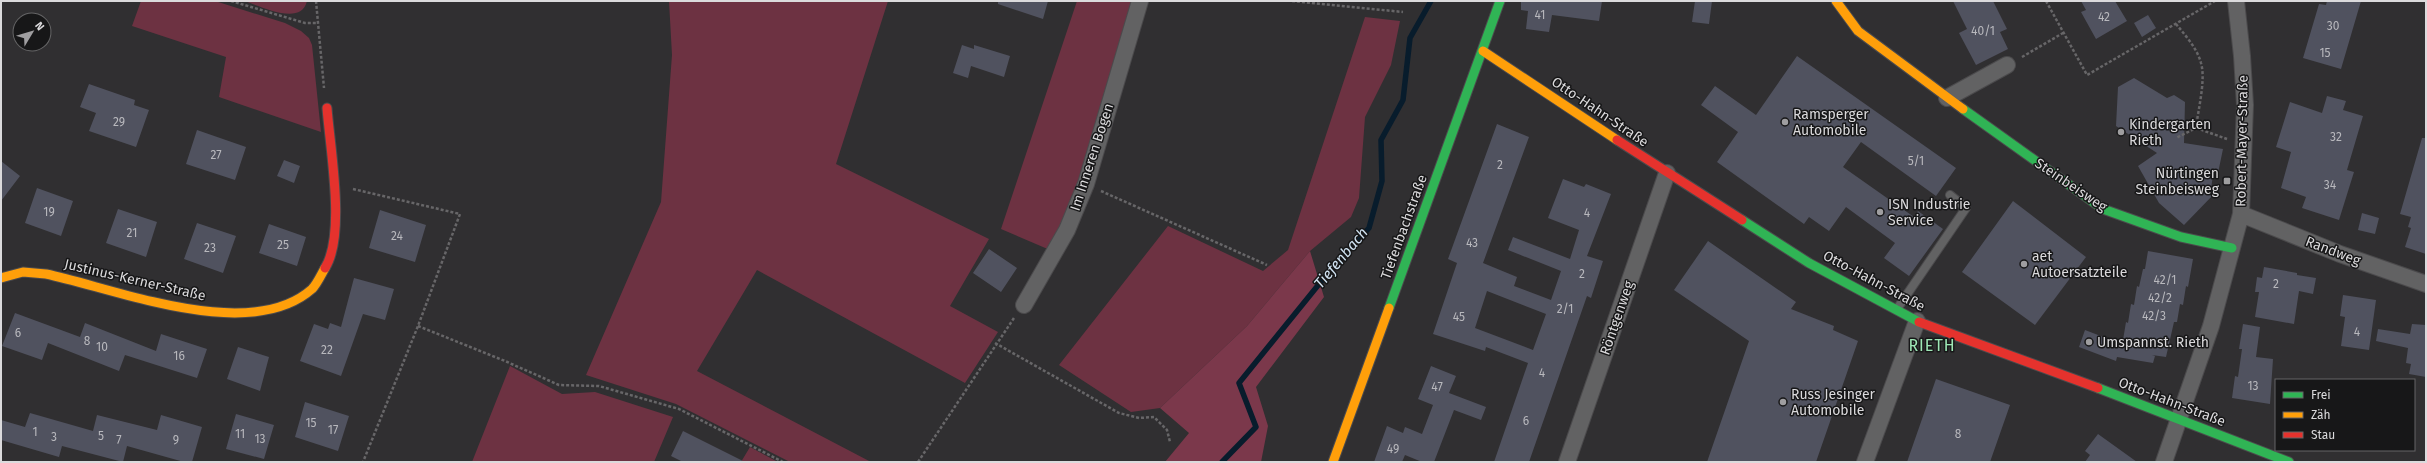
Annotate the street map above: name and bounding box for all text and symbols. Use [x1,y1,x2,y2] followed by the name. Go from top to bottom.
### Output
[1535,8,1545,22] house number: 41
[2098,10,2110,24] house number: 42
[12,12,52,52] north arrow
[32,19,47,33] text: N
[2327,19,2340,33] house number: 30
[1971,24,1995,38] house number: 40/1
[2319,46,2331,60] house number: 15
[1548,73,1652,151] street label: Otto-Hahn-Straße
[2232,75,2252,207] street label: Robert-Mayer-Straße
[1067,101,1117,213] street label: Im Inneren Bogen
[1793,106,1869,139] place label: Ramsperger Automobile
[113,115,125,129] house number: 29
[2129,116,2211,149] place label: Kindergarten Rieth
[1780,117,1790,127] marker: Ramsperger Automobile
[2116,127,2126,137] marker: Kindergarten Rieth
[2330,130,2342,144] house number: 32
[210,148,222,162] house number: 27
[1908,154,1924,168] house number: 5/1
[2032,155,2111,216] street label: Steinbeisweg
[1497,158,1503,172] house number: 2
[2135,165,2220,198] place label: Nürtingen Steinbeisweg
[1377,172,1431,282] street label: Tiefenbachstraße
[2222,176,2232,186] marker: Nürtingen Steinbeisweg
[2324,178,2337,192] house number: 34
[1888,196,1970,229] place label: ISN Industrie Service
[43,205,55,219] house number: 19
[1584,206,1591,220] house number: 4
[1875,207,1885,217] marker: ISN Industrie Service
[1310,224,1372,292] water label: Tiefenbach
[127,226,137,240] house number: 21
[391,229,404,243] house number: 24
[2303,233,2364,269] street label: Randweg
[1466,236,1478,250] house number: 43
[277,238,289,252] house number: 25
[204,241,216,255] house number: 23
[1820,247,1928,315] street label: Otto-Hahn-Straße
[2032,248,2127,281] place label: aet Autoersatzteile
[63,255,207,305] street label: Justinus-Kerner-Straße
[2019,259,2029,269] marker: aet Autoersatzteile
[1579,267,1585,281] house number: 2
[2154,273,2176,287] house number: 42/1
[2273,277,2279,291] house number: 2
[1596,278,1638,357] street label: Röntgenweg
[2148,291,2172,305] house number: 42/2
[1557,302,1573,316] house number: 2/1
[2142,309,2166,323] house number: 42/3
[1453,310,1465,324] house number: 45
[2354,325,2361,339] house number: 4
[15,326,21,340] house number: 6
[84,334,91,348] house number: 8
[2097,334,2209,351] place label: Umspannst. Rieth
[1908,336,1956,355] district label: RIETH
[2084,337,2094,347] marker: Umspannst. Rieth
[96,340,108,354] house number: 10
[321,343,333,357] house number: 22
[173,349,185,363] house number: 16
[1539,366,1546,380] house number: 4
[2116,374,2228,430] street label: Otto-Hahn-Straße
[2247,379,2259,393] house number: 13
[2275,379,2415,451] legend
[1431,380,1443,394] house number: 47
[1791,386,1876,419] place label: Russ Jesinger Automobile
[2311,388,2331,402] text: Frei
[1778,397,1788,407] marker: Russ Jesinger Automobile
[2311,408,2331,422] text: Zäh
[1523,414,1529,428] house number: 6
[305,416,317,430] house number: 15
[328,423,338,437] house number: 17
[32,425,38,439] house number: 1
[235,427,245,441] house number: 11
[1955,427,1962,441] house number: 8
[2311,428,2335,442] text: Stau
[98,429,104,443] house number: 5
[51,430,57,444] house number: 3
[254,432,266,446] house number: 13
[116,433,122,447] house number: 7
[173,433,179,447] house number: 9
[1387,442,1399,456] house number: 49

